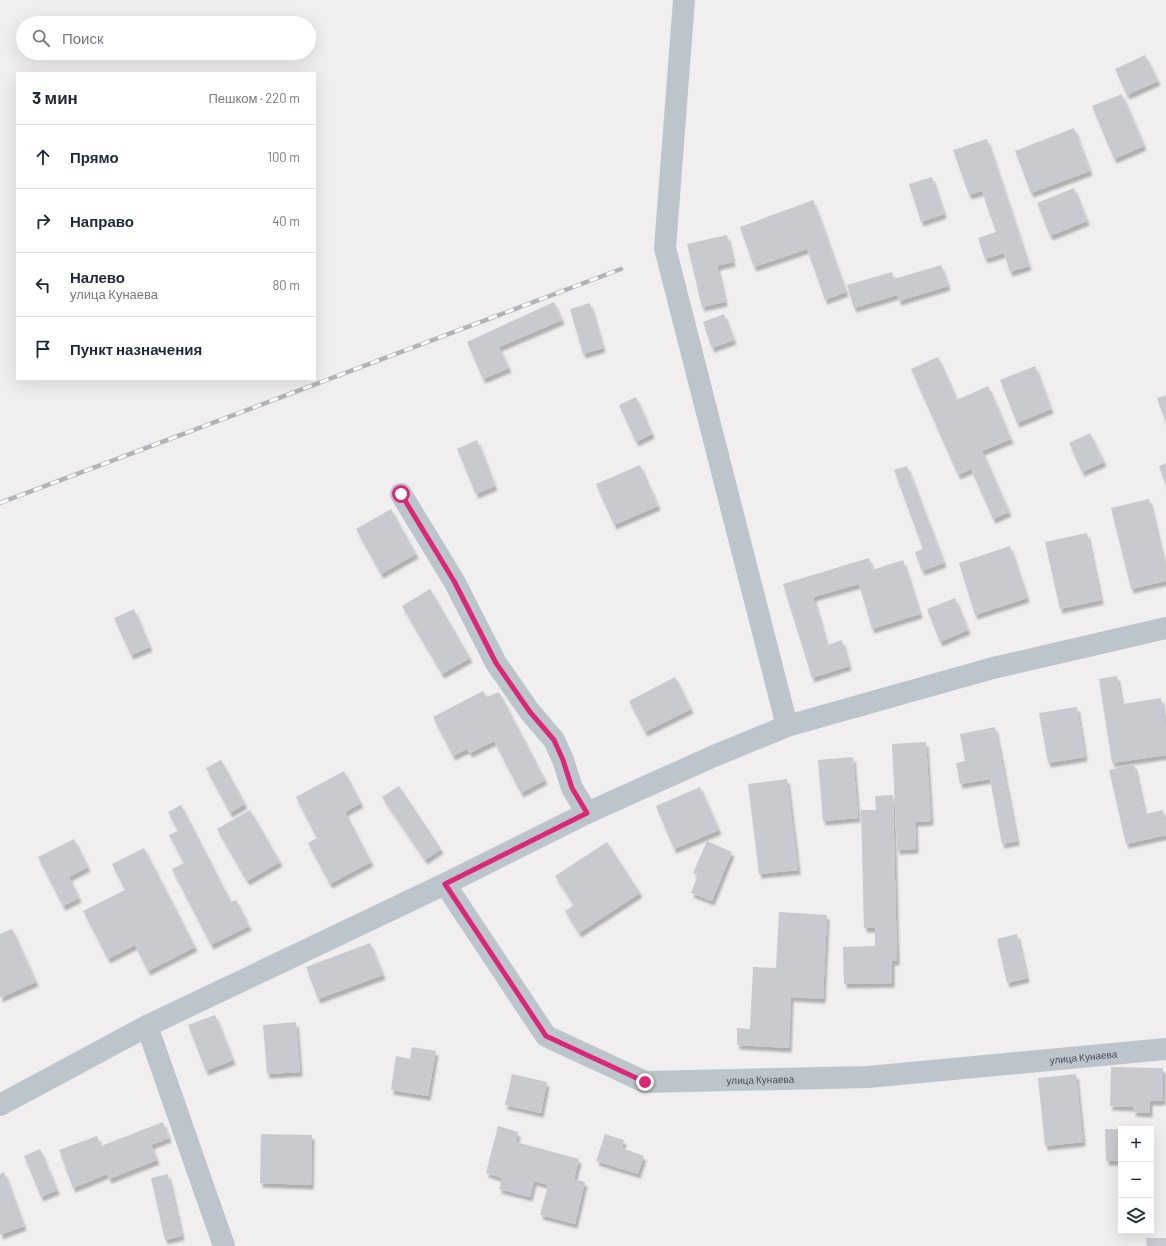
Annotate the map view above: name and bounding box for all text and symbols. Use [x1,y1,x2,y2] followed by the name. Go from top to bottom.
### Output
[16,16,316,60] search box
[30,27,52,49] icon: search
[62,29,104,47] text: Поиск
[32,87,78,107] text: 3 мин
[208,90,300,106] text: Пешком · 220 m
[32,146,54,168] icon: ahead
[70,148,119,166] text: Прямо
[267,149,300,165] text: 100 m
[32,210,54,232] icon: right
[70,212,134,230] text: Направо
[272,213,300,229] text: 40 m
[70,268,125,286] text: Налево
[32,274,54,296] icon: left
[273,277,300,293] text: 80 m
[70,286,158,302] text: улица Кунаева
[32,338,54,360] icon: arrive
[70,340,202,358] text: Пункт назначения
[392,485,410,503] route start
[1049,1048,1118,1066] street label: улица Кунаева
[636,1073,654,1091] route end
[726,1073,795,1086] street label: улица Кунаева
[1118,1126,1154,1234] map controls
[1118,1126,1154,1162] button: +
[1118,1162,1154,1198] button: −
[1118,1198,1154,1234] button: layers

